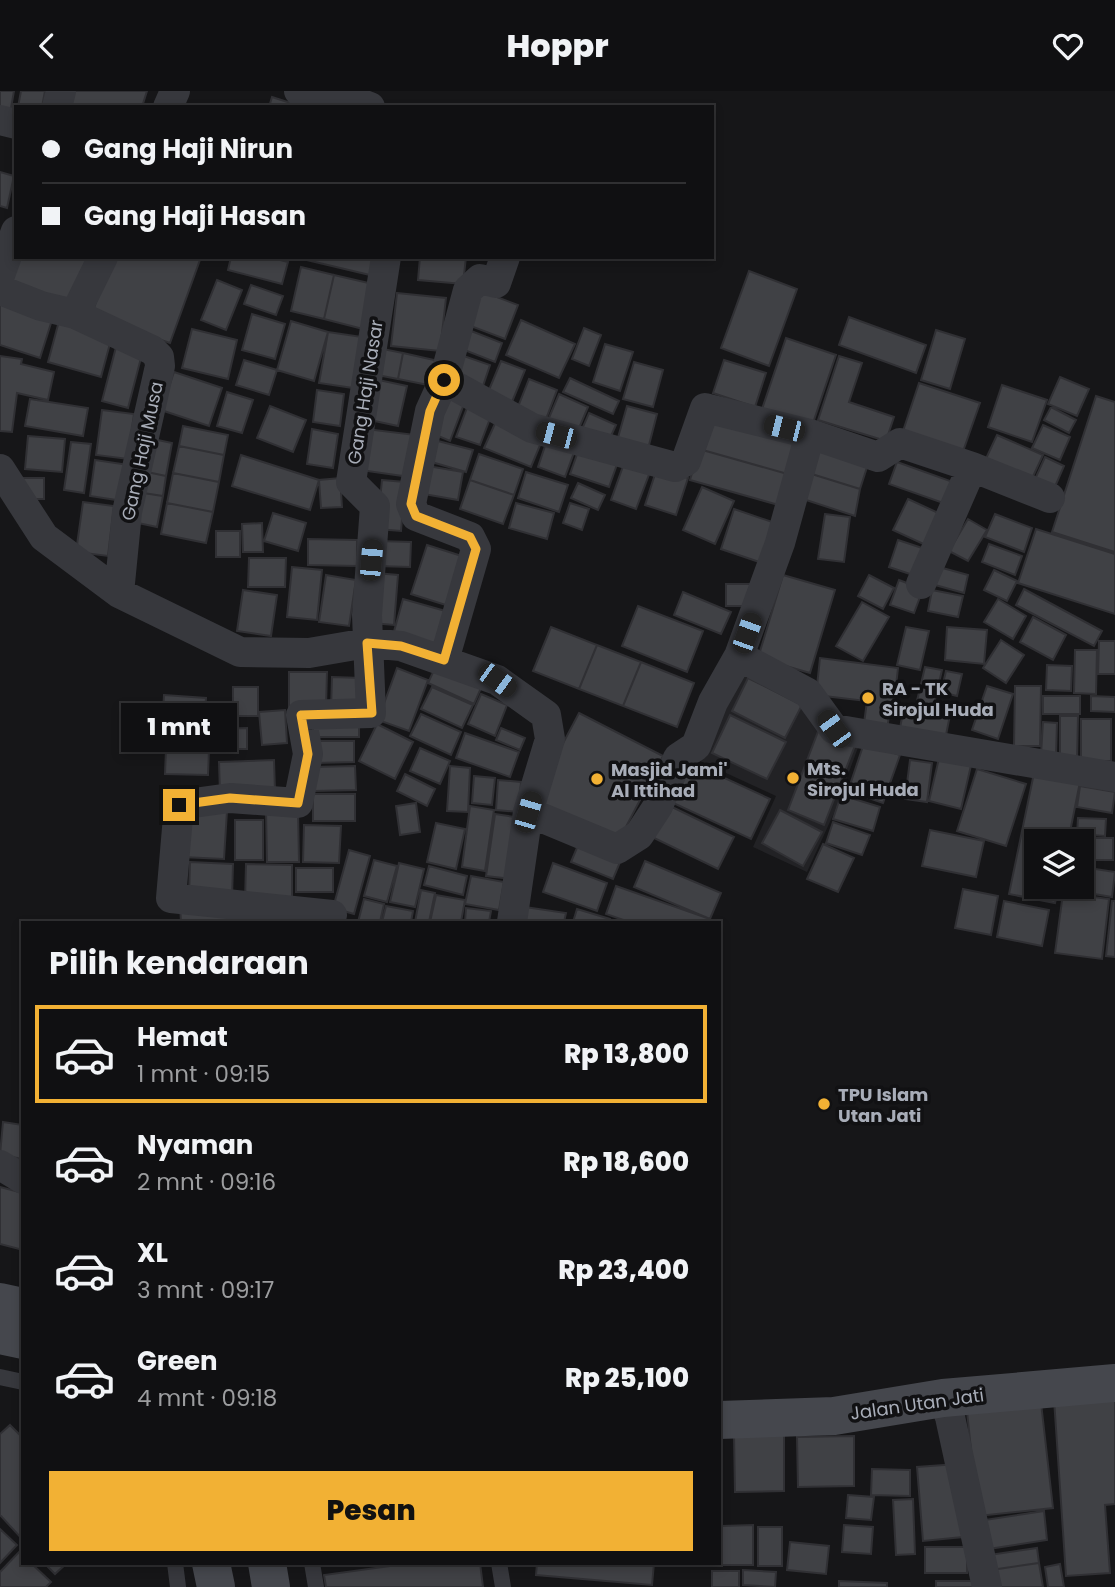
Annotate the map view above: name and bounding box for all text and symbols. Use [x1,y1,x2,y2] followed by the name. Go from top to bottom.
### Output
[507,23,608,68] text: Hoppr
[28,27,66,65] icon: back
[1049,27,1087,65] icon: heart
[84,131,293,167] text: Gang Haji Nirun
[84,198,306,234] text: Gang Haji Hasan
[341,318,389,466] street label: Gang Haji Nasar
[428,364,460,396] route start
[115,379,169,523] street label: Gang Haji Musa
[762,413,807,443] car
[533,419,580,451] car
[359,538,384,582] car
[730,610,765,656] car
[474,659,521,701] car
[882,676,994,722] place label: RA - TK Sirojul Huda
[860,690,876,706] marker: RA - TK Sirojul Huda
[121,703,237,753] callout: 1 mnt
[814,706,855,752] car
[147,711,211,743] text: 1 mnt
[807,756,919,802] place label: Mts. Sirojul Huda
[611,757,727,803] place label: Masjid Jami' Al Ittihad
[785,770,801,786] marker: Mts. Sirojul Huda
[589,771,605,787] marker: Masjid Jami' Al Ittihad
[163,789,195,821] route end
[513,789,544,835] car
[1024,829,1094,899] map controls
[1024,829,1094,899] button: layers
[49,940,309,985] text: Pilih kendaraan
[137,1019,228,1055] text: Hemat
[53,1023,116,1086] icon: car
[564,1036,689,1072] text: Rp 13,800
[137,1058,270,1090] text: 1 mnt · 09:15
[838,1082,928,1128] place label: TPU Islam Utan Jati
[816,1096,832,1112] marker: TPU Islam Utan Jati
[137,1127,253,1163] text: Nyaman
[53,1131,116,1194] icon: car
[563,1144,689,1180] text: Rp 18,600
[137,1166,276,1198] text: 2 mnt · 09:16
[137,1235,168,1271] text: XL
[53,1239,116,1302] icon: car
[558,1252,689,1288] text: Rp 23,400
[137,1274,274,1306] text: 3 mnt · 09:17
[137,1343,218,1379] text: Green
[53,1347,116,1410] icon: car
[565,1360,689,1396] text: Rp 25,100
[137,1382,277,1414] text: 4 mnt · 09:18
[849,1382,985,1426] street label: Jalan Utan Jati
[49,1471,693,1551] button: Pesan

